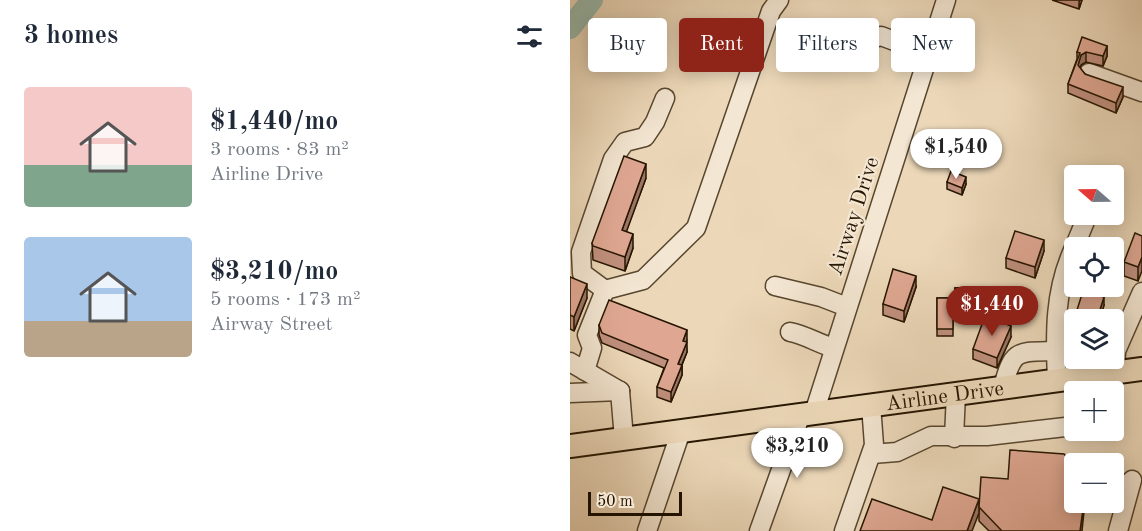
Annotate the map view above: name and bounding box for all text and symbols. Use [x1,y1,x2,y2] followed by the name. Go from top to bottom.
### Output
[588,18,667,72] chip: Buy
[679,18,764,72] chip: Rent
[776,18,879,72] chip: Filters
[891,18,975,72] chip: New
[513,20,546,53] icon: filters
[24,23,118,49] text: 3 homes
[210,109,338,135] text: $1,440/mo
[72,111,144,183] icon: home
[907,129,1005,180] pin: $1,540
[924,138,988,158] text: $1,540
[210,140,349,160] text: 3 rooms · 83 m²
[825,155,883,278] street label: Airway Drive
[210,165,323,185] text: Airline Drive
[1064,165,1124,225] north arrow
[1064,165,1124,513] map controls
[1064,237,1124,297] button: locate
[210,259,338,285] text: $3,210/mo
[72,261,144,333] icon: home
[943,286,1041,337] pin: $1,440
[210,290,360,310] text: 5 rooms · 173 m²
[960,295,1024,315] text: $1,440
[1064,309,1124,369] button: layers
[210,315,333,335] text: Airway Street
[884,379,1005,415] street label: Airline Drive
[1064,381,1124,441] button: +
[748,428,846,479] pin: $3,210
[765,437,829,457] text: $3,210
[1064,453,1124,513] button: −
[588,489,682,516] scale bar
[597,494,633,510] text: 50 m

